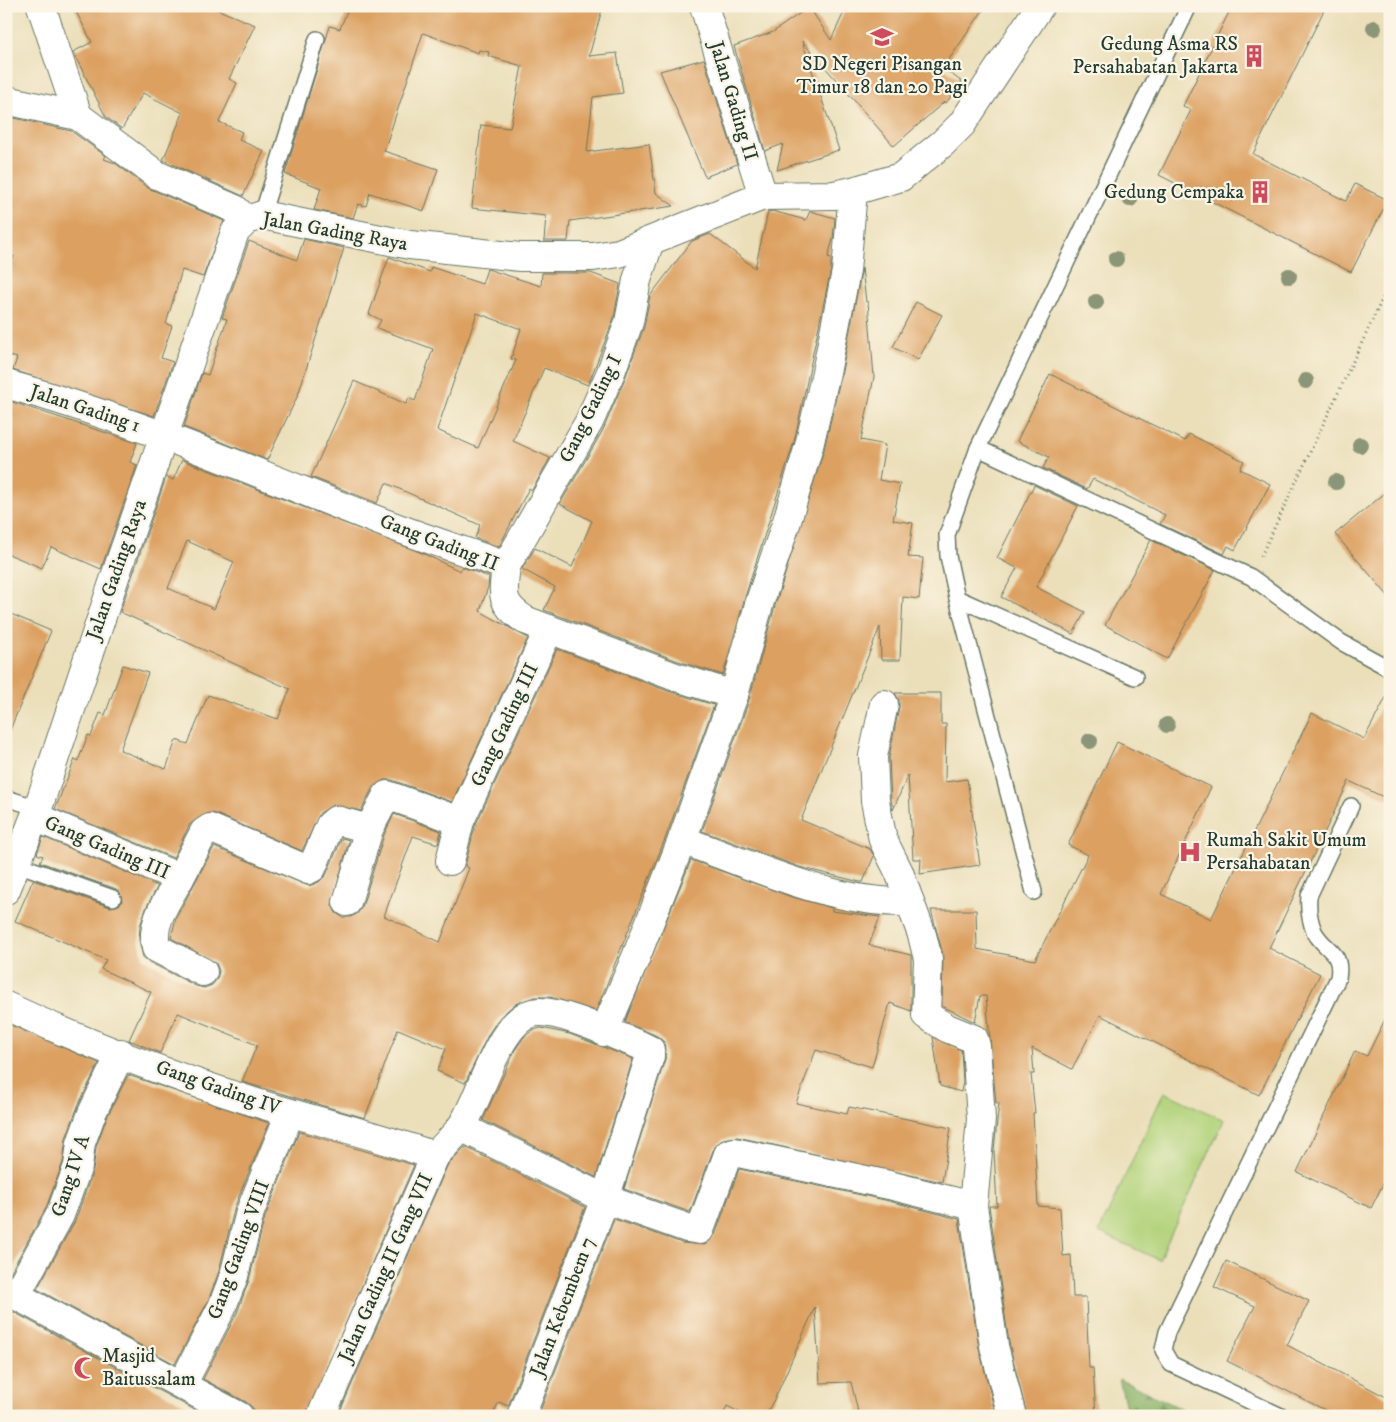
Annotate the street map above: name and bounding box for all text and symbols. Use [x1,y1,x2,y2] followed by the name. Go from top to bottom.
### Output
[869,24,895,50] school or university icon: SD Negeri Pisangan Timur 18 dan 20 Pagi
[1072,32,1238,80] place label: Gedung Asma RS Persahabatan Jakarta
[702,36,763,164] street label: Jalan Gading II
[1241,43,1267,69] building icon: Gedung Asma RS Persahabatan Jakarta
[796,52,968,100] place label: SD Negeri Pisangan Timur 18 dan 20 Pagi
[1247,179,1273,205] building icon: Gedung Cempaka
[1104,180,1244,205] place label: Gedung Cempaka
[258,207,410,257] street label: Jalan Gading Raya
[554,351,628,467] street label: Gang Gading I
[25,379,143,439] street label: Jalan Gading 1
[81,496,153,645] street label: Jalan Gading Raya
[376,509,502,577] street label: Gang Gading II
[465,659,545,791] street label: Gang Gading III
[41,810,173,886] street label: Gang Gading III
[1206,828,1367,876] place label: Rumah Sakit Umum Persahabatan
[1177,839,1203,865] hospital icon: Rumah Sakit Umum Persahabatan
[152,1055,284,1121] street label: Gang Gading IV
[46,1132,96,1220] street label: Gang IV A
[332,1170,439,1368] street label: Jalan Gading II Gang VII
[202,1177,276,1323] street label: Gang Gading VIII
[524,1234,601,1382] street label: Jalan Kebembem 7
[102,1344,196,1392] place label: Masjid Baitussalam
[72,1355,98,1381] mosque icon: Masjid Baitussalam

